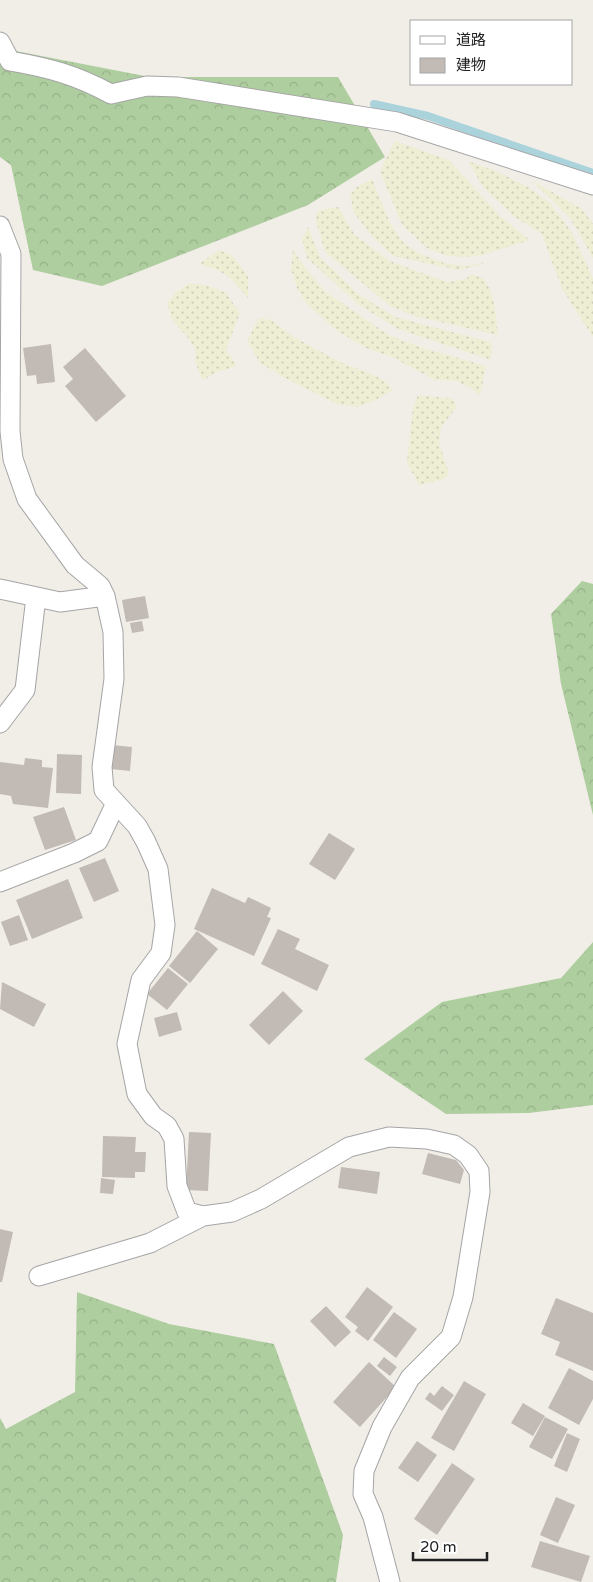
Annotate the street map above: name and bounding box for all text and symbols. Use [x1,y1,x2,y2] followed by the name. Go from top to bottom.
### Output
[410,20,573,85] legend
[456,31,486,49] text: 道路
[456,56,486,74] text: 建物
[413,1530,487,1562] scale bar
[420,1538,457,1556] text: 20 m

